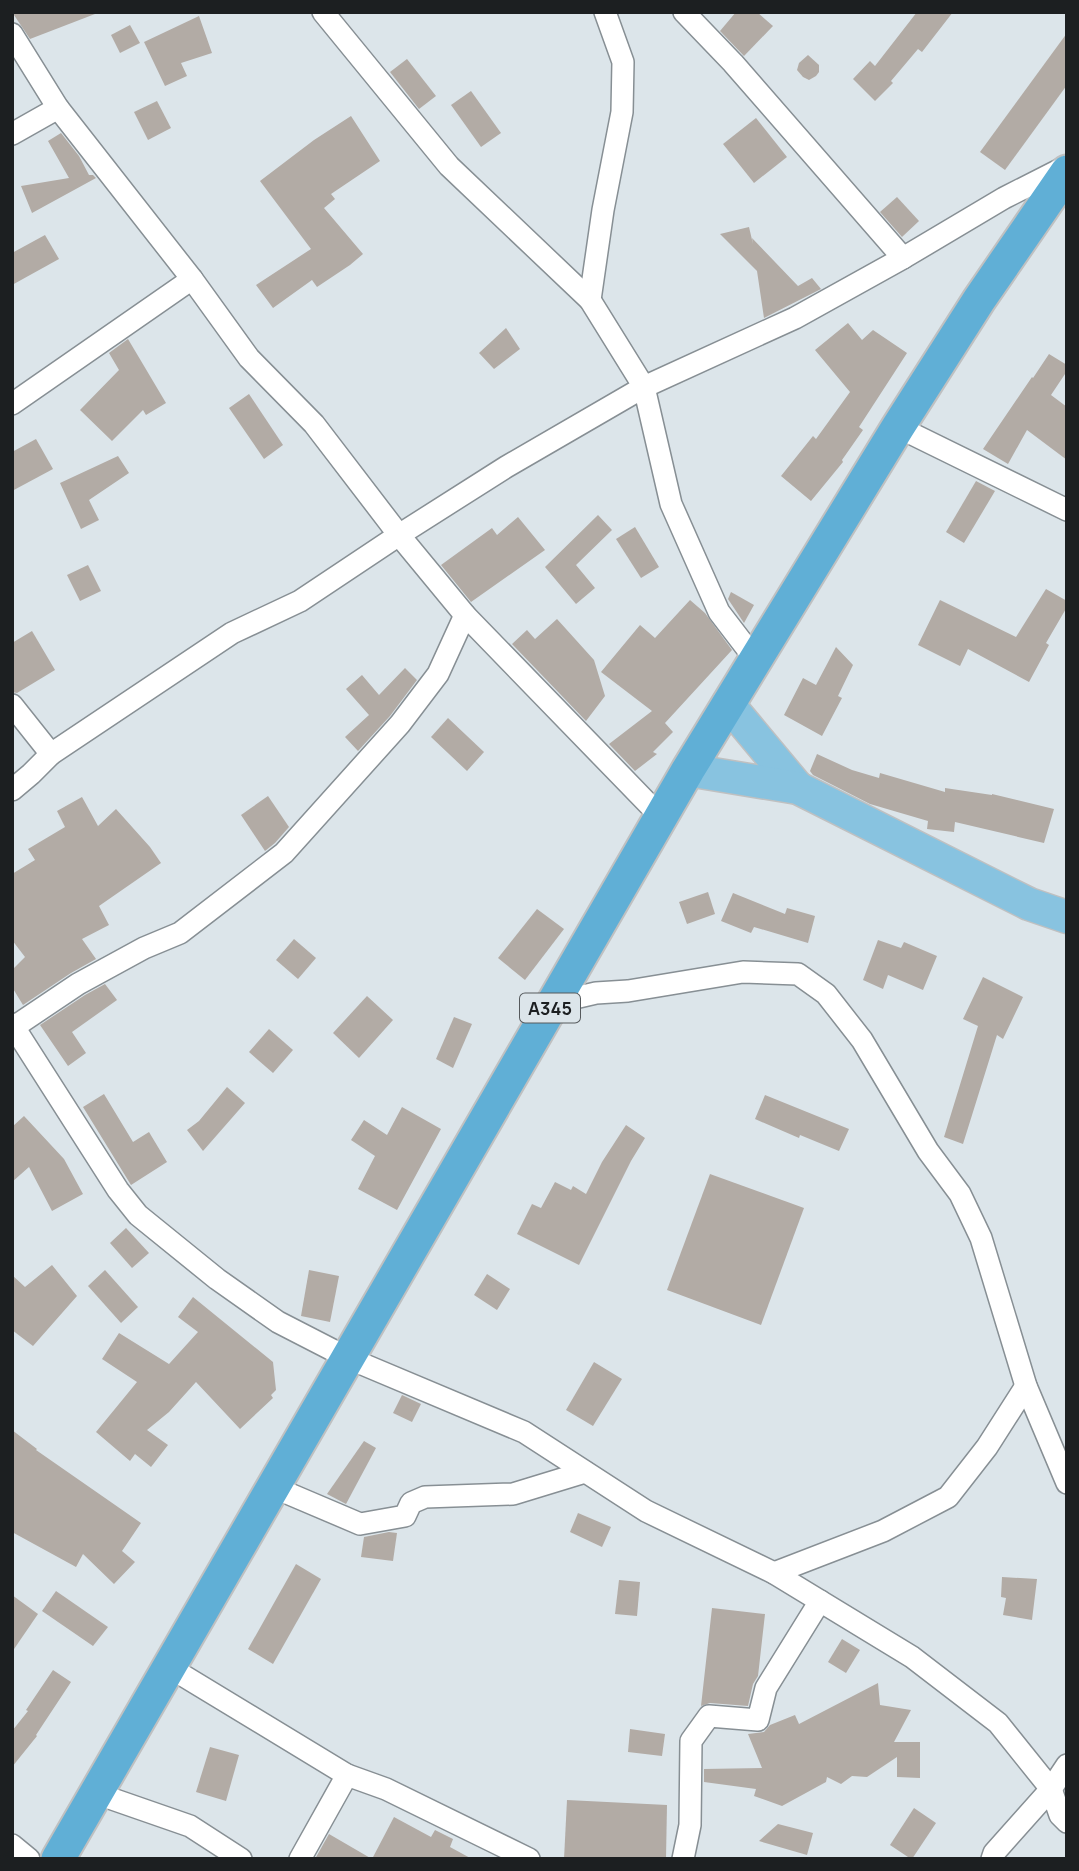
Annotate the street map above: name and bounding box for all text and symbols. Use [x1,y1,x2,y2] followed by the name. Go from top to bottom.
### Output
[520,993,580,1023] road number: A345

